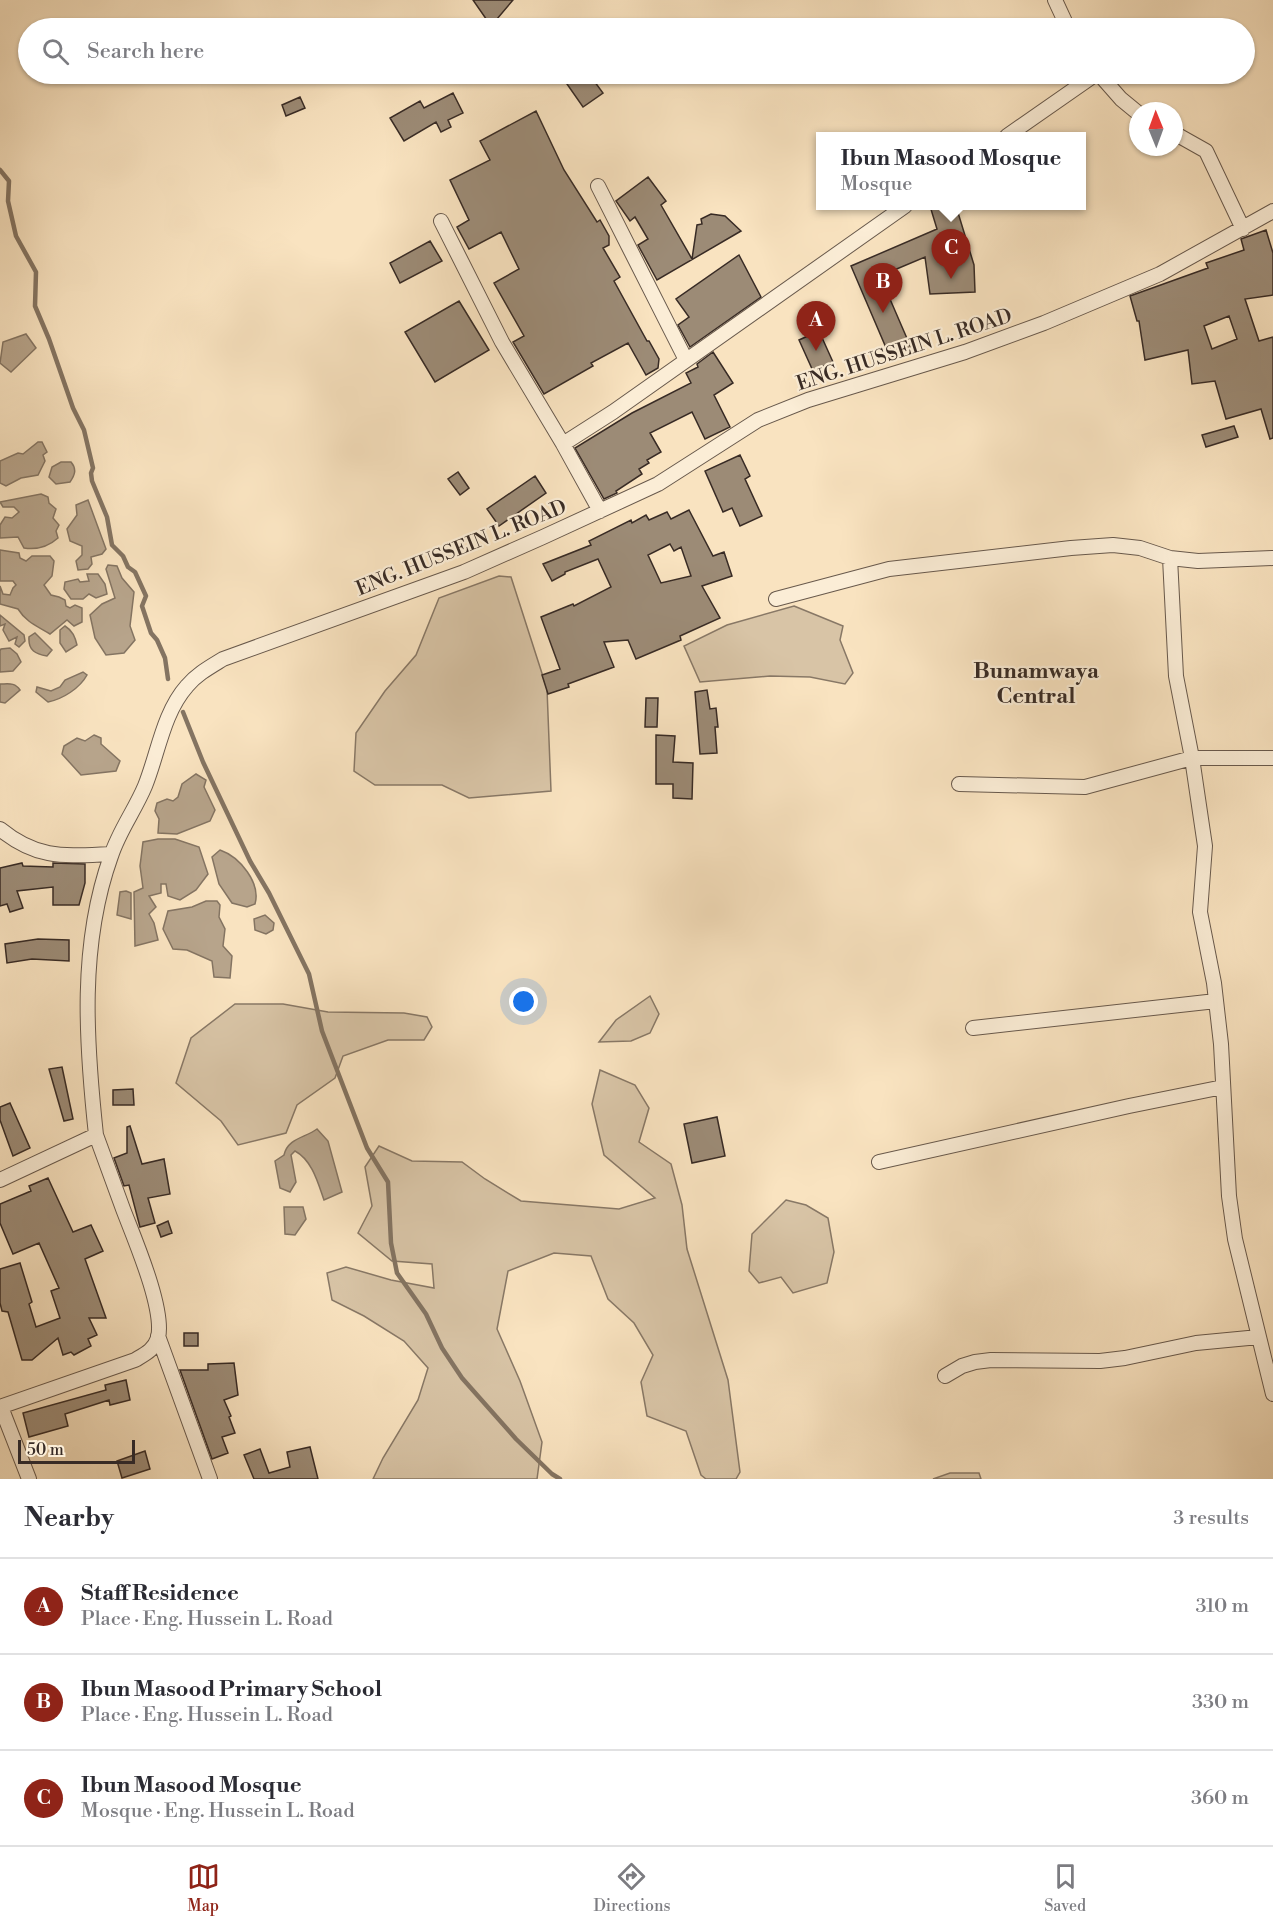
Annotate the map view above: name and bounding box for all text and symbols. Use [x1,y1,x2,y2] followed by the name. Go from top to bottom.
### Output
[18,18,1255,84] search box
[39,35,72,68] icon: search
[87,38,204,65] text: Search here
[1129,102,1183,156] north arrow
[816,132,1086,210] popup
[841,145,1061,172] text: Ibun Masood Mosque
[841,172,912,197] text: Mosque
[932,230,970,279] pin: C
[864,264,902,313] pin: B
[796,302,836,351] pin: A
[793,303,1015,395] street label: ENG. HUSSEIN L. ROAD
[352,495,571,602] street label: ENG. HUSSEIN L. ROAD
[973,658,1100,710] district label: Bunamwaya Central
[509,987,538,1016] your location
[18,1437,135,1464] scale bar
[27,1440,64,1460] text: 50 m
[24,1502,114,1534] text: Nearby
[1173,1506,1249,1531] text: 3 results
[81,1580,239,1607] text: Staff Residence
[36,1594,51,1619] text: A
[1196,1594,1249,1619] text: 310 m
[81,1607,333,1632] text: Place · Eng. Hussein L. Road
[81,1676,382,1703] text: Ibun Masood Primary School
[36,1690,51,1715] text: B
[1192,1690,1249,1715] text: 330 m
[81,1703,333,1728] text: Place · Eng. Hussein L. Road
[81,1772,301,1799] text: Ibun Masood Mosque
[36,1786,51,1811] text: C
[1191,1786,1249,1811] text: 360 m
[81,1799,355,1824] text: Mosque · Eng. Hussein L. Road
[187,1860,220,1916] tab: Map
[593,1860,671,1916] tab: Directions
[1044,1860,1086,1916] tab: Saved

